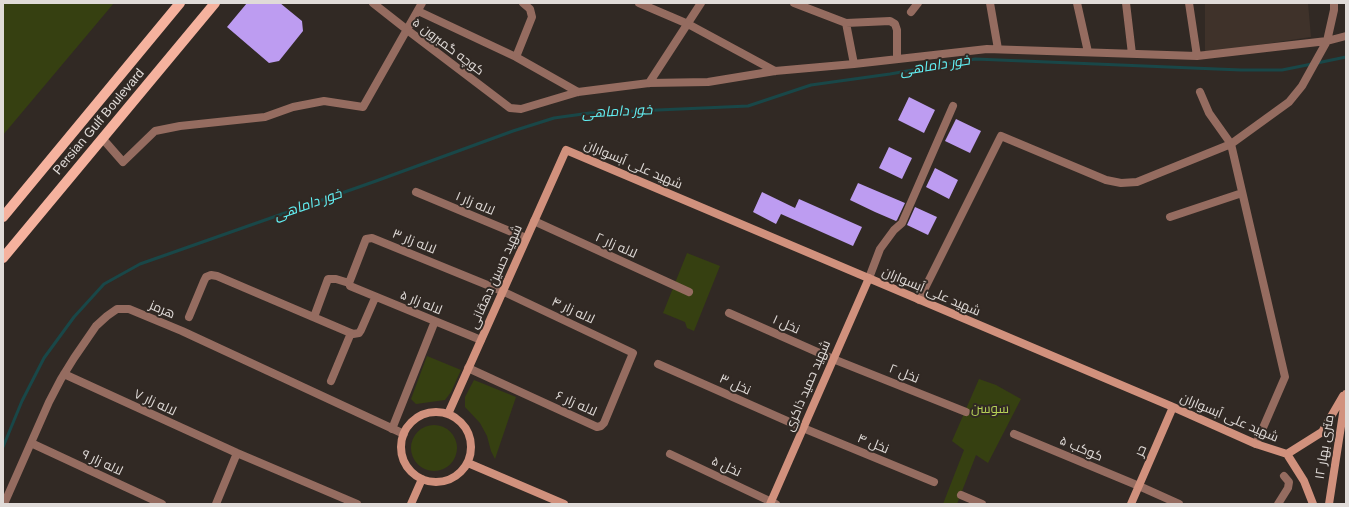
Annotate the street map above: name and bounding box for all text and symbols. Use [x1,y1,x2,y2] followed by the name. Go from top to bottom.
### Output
[409,15,487,79] street label: کوچه گمبرون ۵
[899,52,971,80] water label: خور داماهی
[50,66,148,178] street label: Persian Gulf Boulevard
[581,102,653,122] water label: خور داماهی
[582,137,684,193] street label: شهید علی آبسواران
[272,186,344,224] water label: خور داماهی
[453,189,497,219] street label: لاله زار ۱
[466,223,526,331] street label: شهید حسین دهقانی
[390,226,438,258] street label: لاله زار ۳
[593,230,639,262] street label: لاله زار ۲
[880,264,982,320] street label: شهید علی آبسواران
[398,288,444,318] street label: لاله زار ۵
[549,294,597,328] street label: لاله زار ۴
[147,298,177,322] street label: هرمز
[770,312,802,338] street label: نخل ۱
[782,338,834,434] street label: شهید حمید ذاکری
[887,361,921,387] street label: نخل ۲
[717,371,753,399] street label: نخل ۳
[131,386,179,420] street label: لاله زار ۷
[553,388,599,420] street label: لاله زار ۶
[1178,390,1280,446] street label: شهید علی آبسواران
[971,401,1009,417] park label: سوسن
[1312,414,1338,480] street label: ۱۲ متری بهار
[855,431,891,457] street label: نخل ۴
[1057,433,1105,465] street label: کوکب ۵
[1132,443,1150,459] street label: حر
[79,447,125,479] street label: لاله زار ۹
[709,453,743,481] street label: نخل ۵

